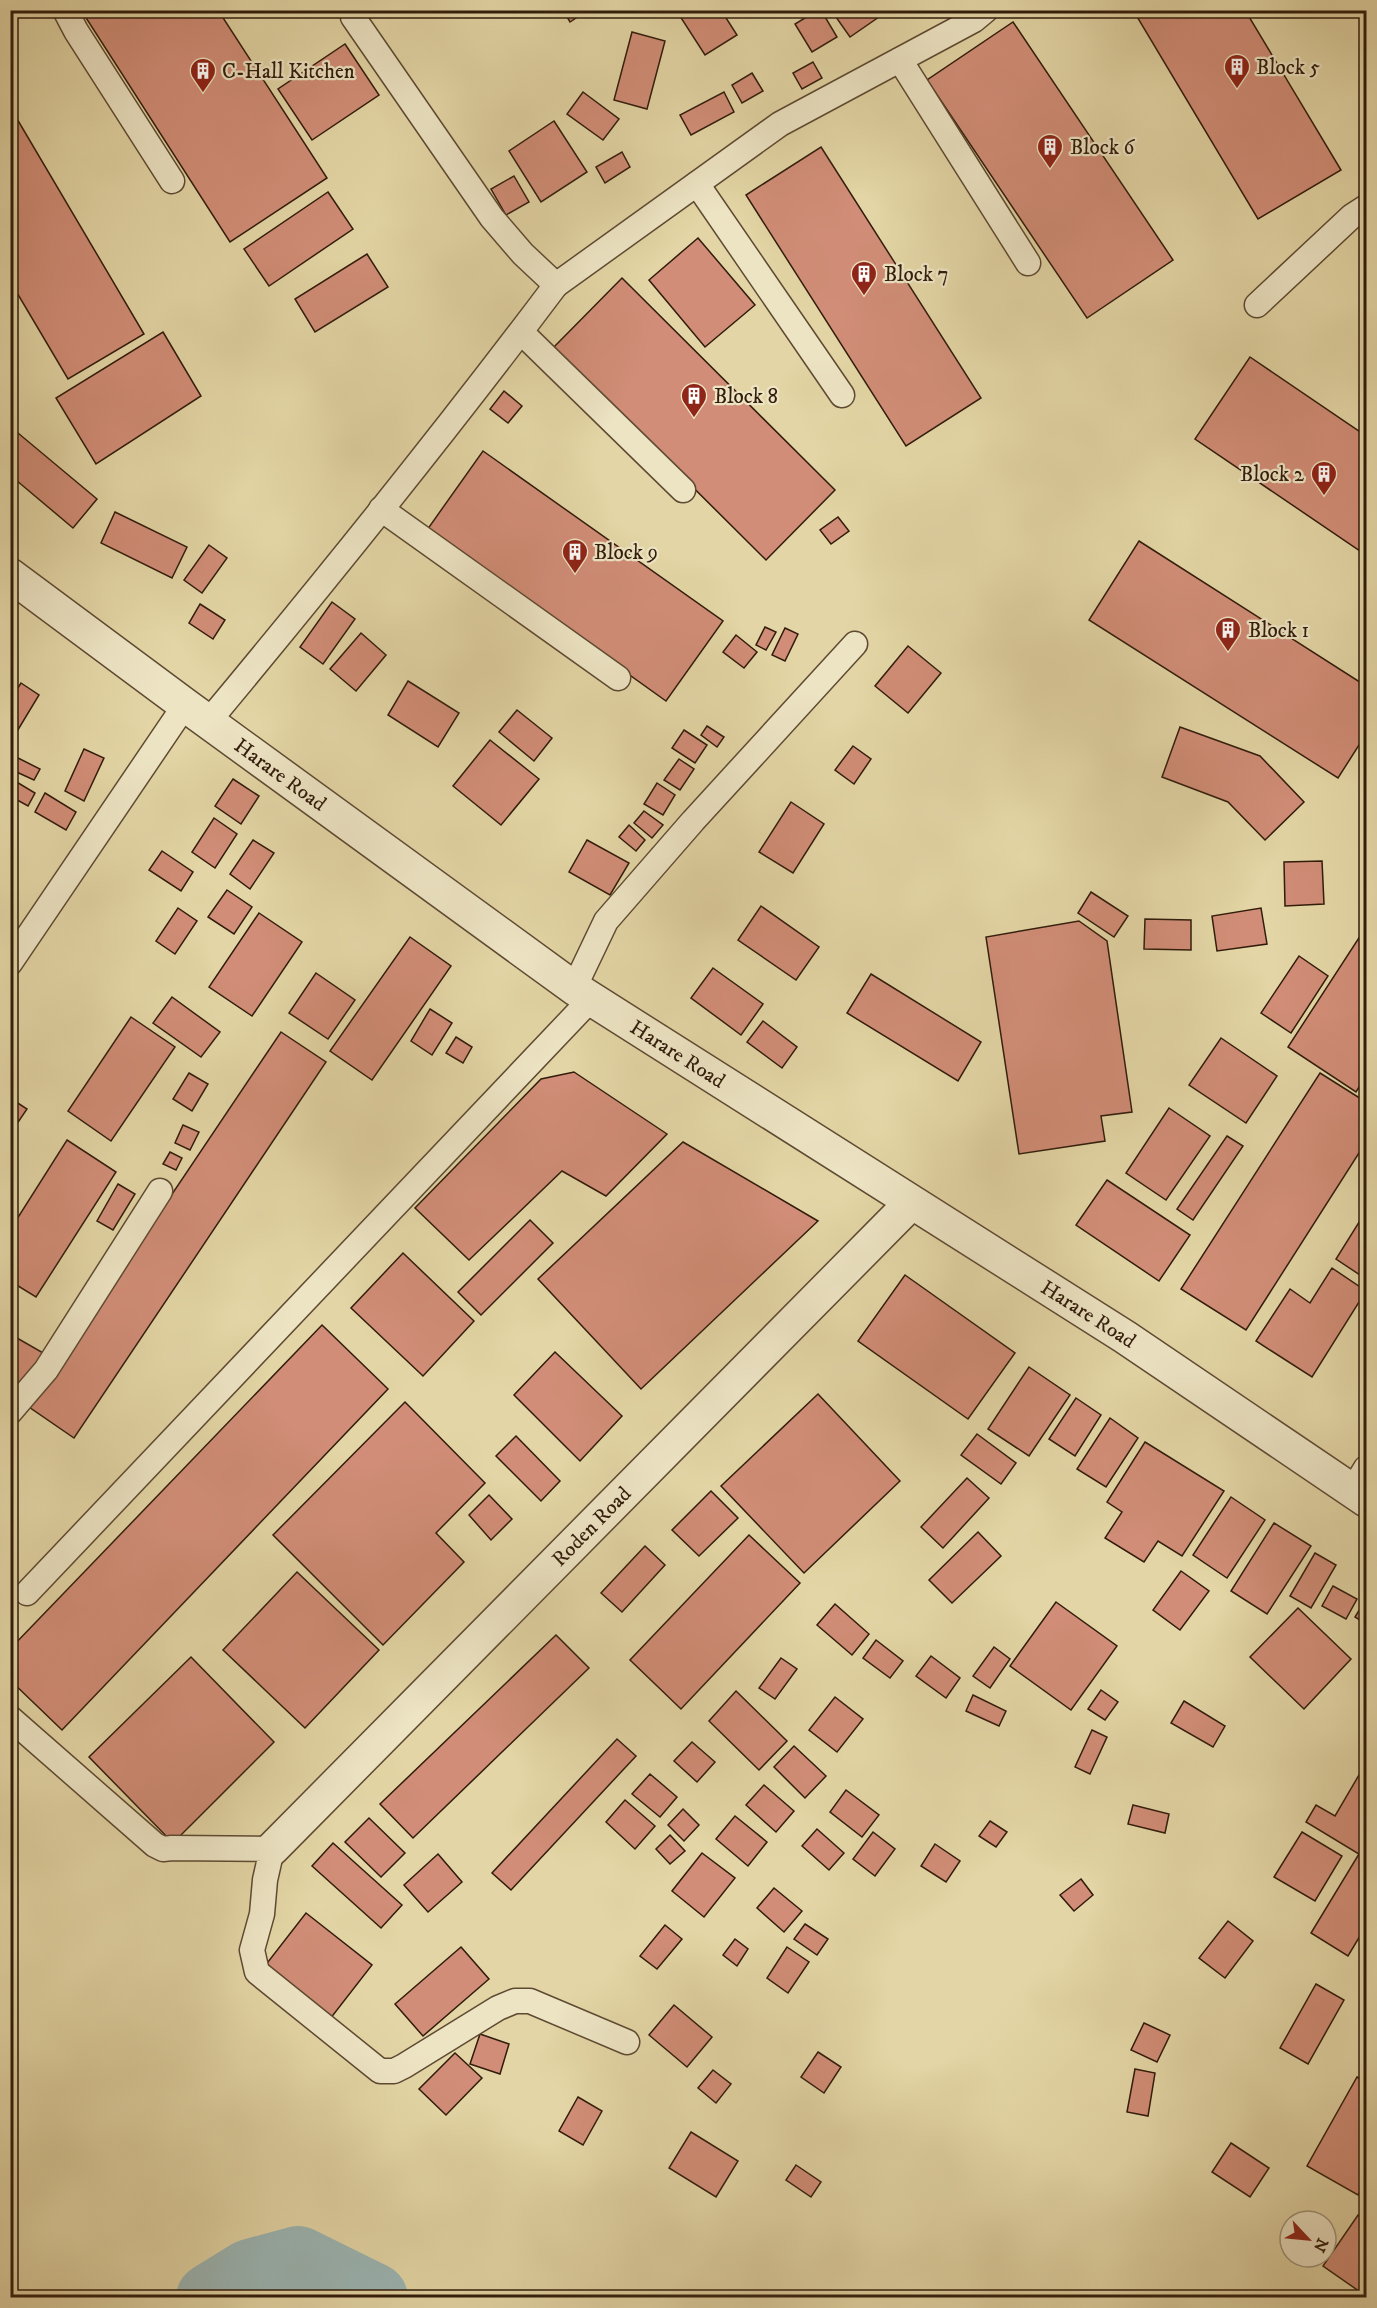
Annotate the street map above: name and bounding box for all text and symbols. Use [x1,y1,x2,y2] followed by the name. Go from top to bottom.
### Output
[1222,52,1252,90] building icon: Block 5
[1256,55,1320,81] place label: Block 5
[188,56,218,94] building icon: C-Hall Kitchen
[222,59,355,85] place label: C-Hall Kitchen
[1035,132,1065,170] building icon: Block 6
[1070,135,1136,161] place label: Block 6
[849,259,879,297] building icon: Block 7
[884,262,949,288] place label: Block 7
[679,381,709,419] building icon: Block 8
[714,384,778,410] place label: Block 8
[1309,459,1339,497] building icon: Block 2
[1240,462,1305,488] place label: Block 2
[560,537,590,575] building icon: Block 9
[594,540,658,566] place label: Block 9
[1213,615,1243,653] building icon: Block 1
[1248,618,1309,644] place label: Block 1
[229,733,332,818] street label: Harare Road
[625,1015,730,1095] street label: Harare Road
[1035,1275,1141,1355] street label: Harare Road
[547,1481,638,1572] street label: Roden Road
[1278,2209,1338,2269] north arrow
[1309,2235,1332,2255] text: N

